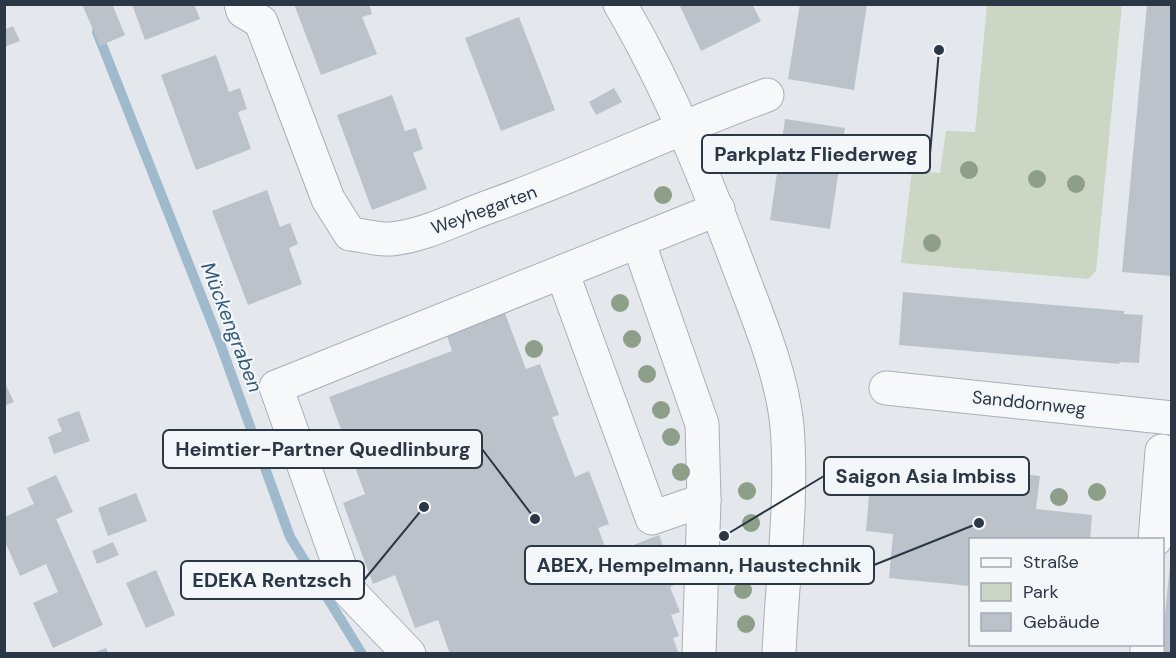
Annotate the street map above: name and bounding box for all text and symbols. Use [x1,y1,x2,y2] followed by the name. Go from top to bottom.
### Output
[702,135,930,173] callout: Parkplatz Fliederweg
[714,141,918,167] text: Parkplatz Fliederweg
[428,180,540,240] street label: Weyhegarten
[195,258,269,396] water label: Mückengraben
[971,385,1087,421] street label: Sanddornweg
[163,430,482,468] callout: Heimtier-Partner Quedlinburg
[175,436,471,462] text: Heimtier-Partner Quedlinburg
[824,457,1029,495] callout: Saigon Asia Imbiss
[836,463,1016,489] text: Saigon Asia Imbiss
[969,538,1164,646] legend
[525,546,874,584] callout: ABEX, Hempelmann, Haustechnik
[1023,550,1079,574] text: Straße
[536,552,862,578] text: ABEX, Hempelmann, Haustechnik
[181,561,364,599] callout: EDEKA Rentzsch
[192,567,352,593] text: EDEKA Rentzsch
[1023,580,1059,604] text: Park
[1023,610,1100,634] text: Gebäude

